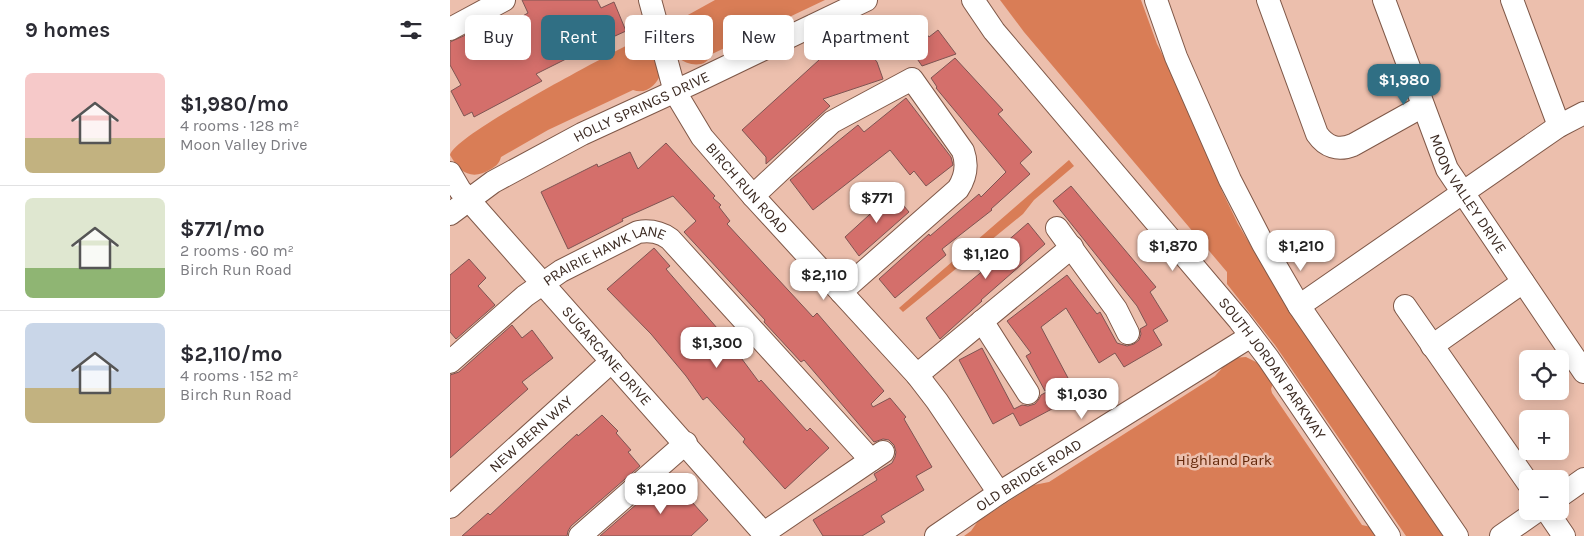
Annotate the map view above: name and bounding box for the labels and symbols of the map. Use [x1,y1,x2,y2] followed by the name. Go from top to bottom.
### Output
[1363,64,1445,106] pin: $1,980
[570,67,712,146] street label: HOLLY SPRINGS DRIVE
[1426,131,1510,257] street label: MOON VALLEY DRIVE
[702,139,792,238] street label: BIRCH RUN ROAD
[847,182,907,224] pin: $771
[539,222,669,290] street label: PRAIRIE HAWK LANE
[1132,230,1214,272] pin: $1,870
[1260,230,1342,272] pin: $1,210
[945,238,1027,280] pin: $1,120
[783,258,865,301] pin: $2,110
[1215,294,1330,443] street label: SOUTH JORDAN PARKWAY
[558,302,655,409] street label: SUGARCANE DRIVE
[676,326,758,369] pin: $1,300
[1041,378,1123,420] pin: $1,030
[486,391,577,476] street label: NEW BERN WAY
[972,435,1085,515] street label: OLD BRIDGE ROAD
[1176,451,1272,469] park label: Highland Park
[620,472,702,515] pin: $1,200

